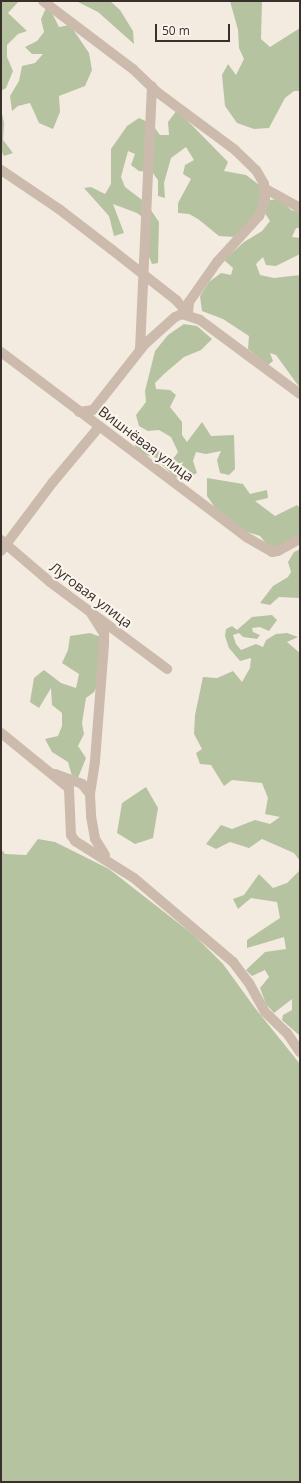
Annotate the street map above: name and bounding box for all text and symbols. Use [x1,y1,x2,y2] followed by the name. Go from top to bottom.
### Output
[157,16,232,42] scale bar
[162,22,190,39] text: 50 m
[95,403,197,485] street label: Вишнёвая улица
[46,559,136,631] street label: Луговая улица

